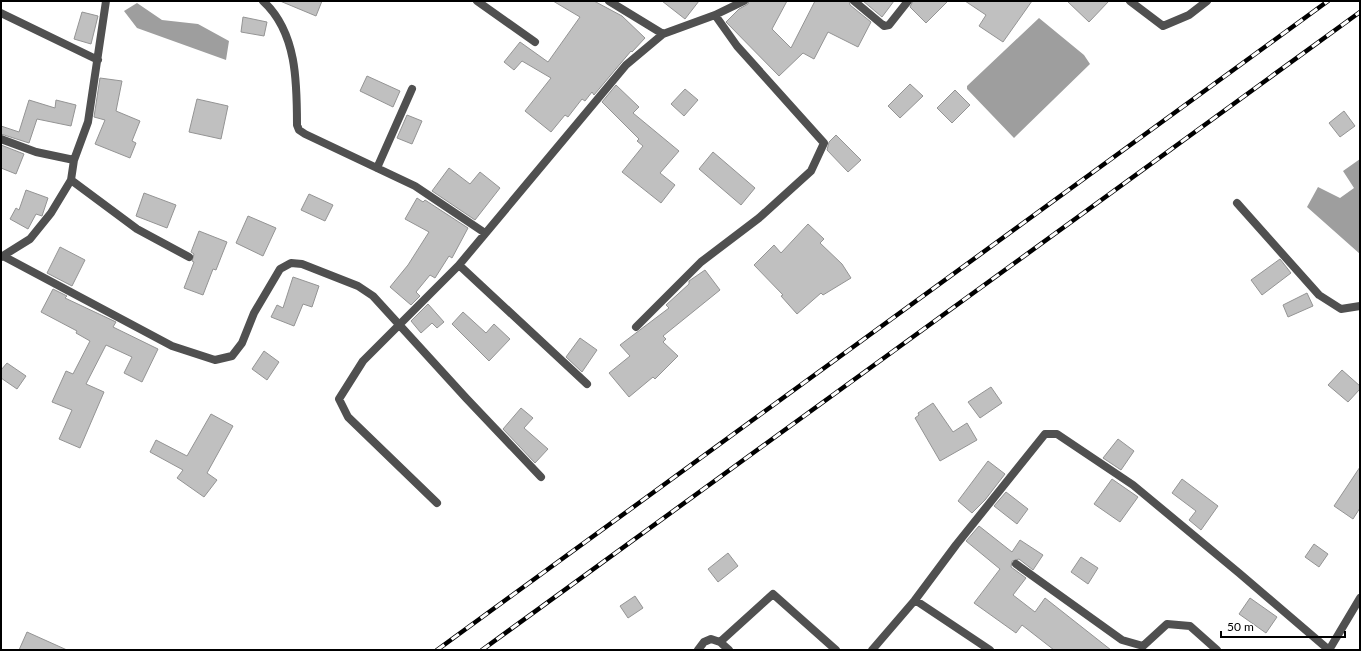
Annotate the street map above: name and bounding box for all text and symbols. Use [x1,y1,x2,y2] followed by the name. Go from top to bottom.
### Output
[1221,613,1345,639] scale bar
[1227,619,1254,634] text: 50 m

